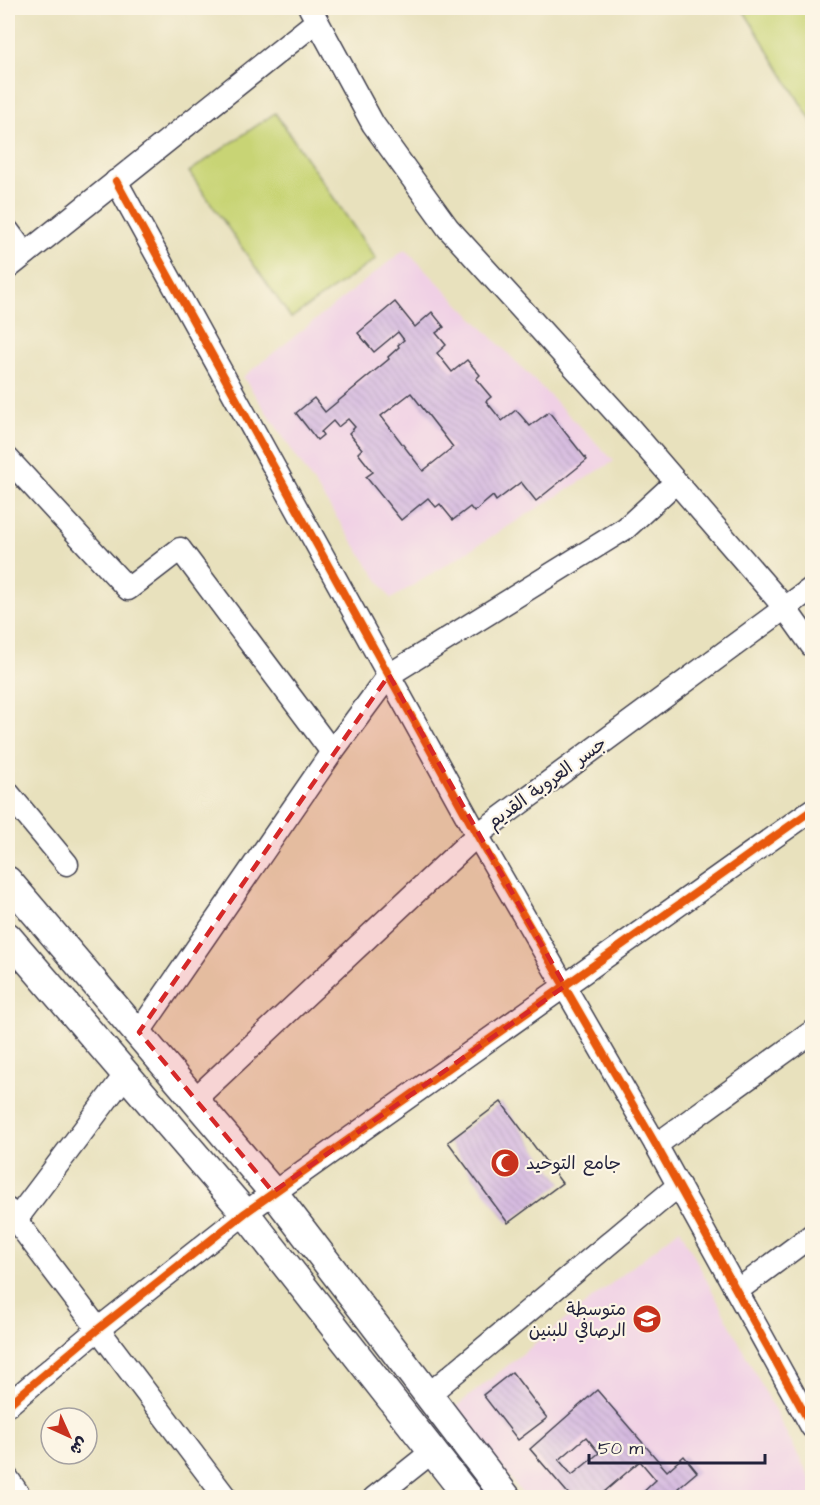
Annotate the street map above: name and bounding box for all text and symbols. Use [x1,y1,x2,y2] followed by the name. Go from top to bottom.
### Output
[482,731,613,836] street label: جسر العروبة القديم
[489,1147,521,1179] mosque icon: جامع التوحيد
[526,1151,621,1176] place label: جامع التوحيد
[529,1297,626,1343] place label: متوسطة الرصافي للبنين
[631,1303,663,1335] school or university icon: متوسطة الرصافي للبنين
[39,1406,99,1466] north arrow
[589,1427,764,1465] scale bar
[65,1432,93,1460] text: ش
[598,1436,643,1461] text: 50 m

